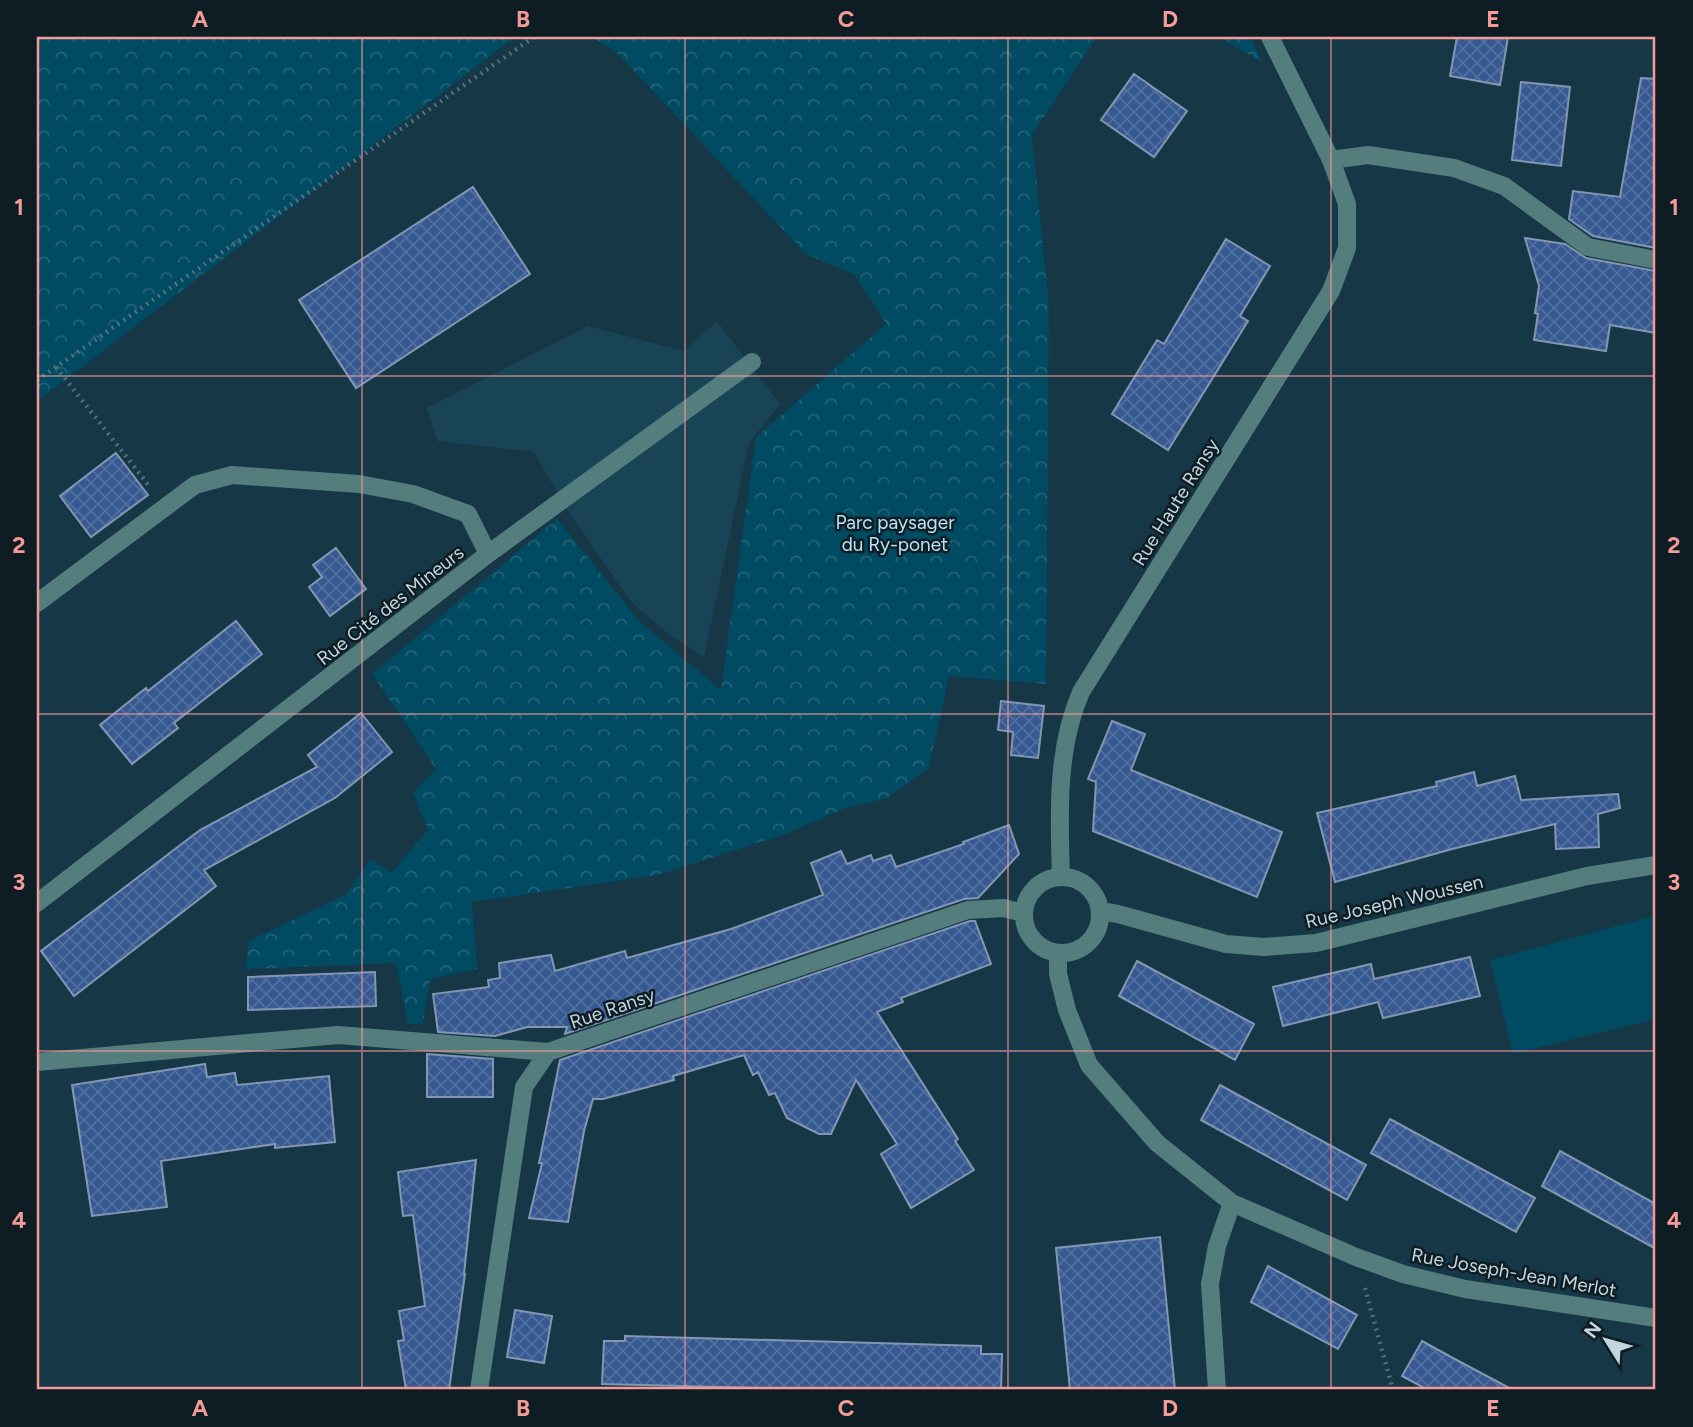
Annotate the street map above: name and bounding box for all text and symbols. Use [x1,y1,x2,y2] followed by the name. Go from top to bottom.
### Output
[192,5,209,33] text: A
[516,5,530,33] text: B
[838,5,855,33] text: C
[1162,5,1178,33] text: D
[1486,5,1500,33] text: E
[14,193,24,221] text: 1
[1669,193,1679,221] text: 1
[1127,435,1224,570] street label: Rue Haute Ransy
[835,511,955,556] park label: Parc paysager du Ry-ponet
[12,531,26,559] text: 2
[1667,531,1681,559] text: 2
[312,541,469,670] street label: Rue Cité des Mineurs
[13,868,25,896] text: 3
[1668,868,1680,896] text: 3
[1303,870,1485,933] street label: Rue Joseph Woussen
[567,983,658,1034] street label: Rue Ransy
[12,1206,26,1234] text: 4
[1667,1206,1681,1234] text: 4
[1410,1243,1618,1302] street label: Rue Joseph-Jean Merlot
[1570,1304,1640,1374] north arrow
[1579,1317,1606,1343] text: N
[192,1394,209,1422] text: A
[516,1394,530,1422] text: B
[838,1394,855,1422] text: C
[1162,1394,1178,1422] text: D
[1486,1394,1500,1422] text: E

